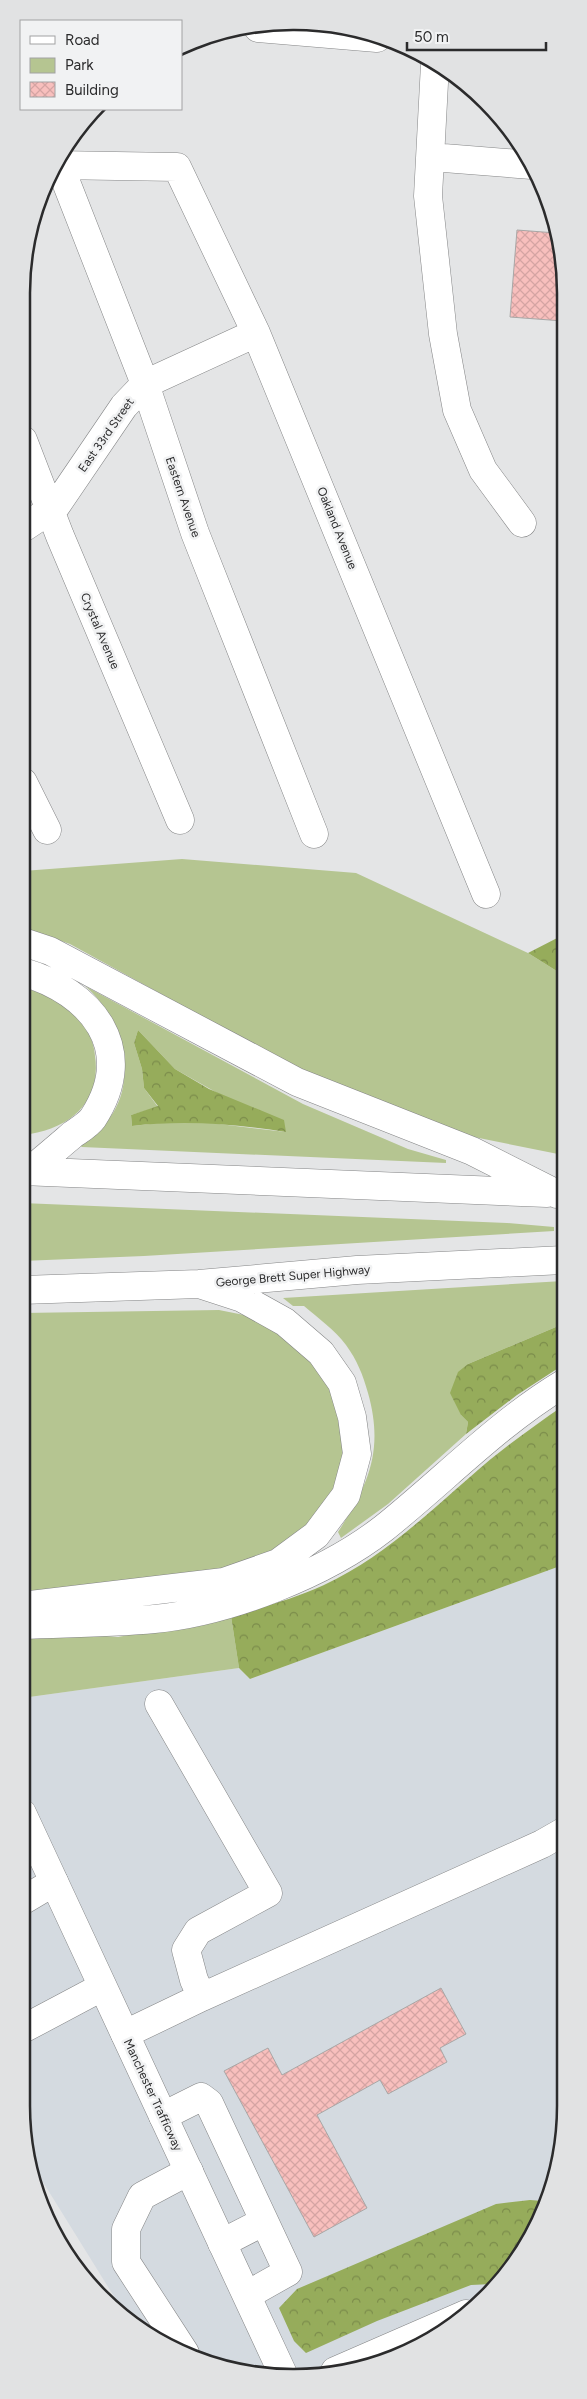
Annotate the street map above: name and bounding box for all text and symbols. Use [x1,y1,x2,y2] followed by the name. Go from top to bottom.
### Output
[20,20,182,110] legend
[407,20,546,52] scale bar
[414,28,449,46] text: 50 m
[65,31,100,49] text: Road
[65,56,94,74] text: Park
[65,81,119,99] text: Building
[75,395,137,475] street label: East 33rd Street
[163,455,203,539] street label: Eastern Avenue
[314,485,360,571] street label: Oakland Avenue
[78,591,123,672] street label: Crystal Avenue
[215,1262,372,1290] street label: George Brett Super Highway
[121,2037,185,2154] street label: Manchester Trafficway

